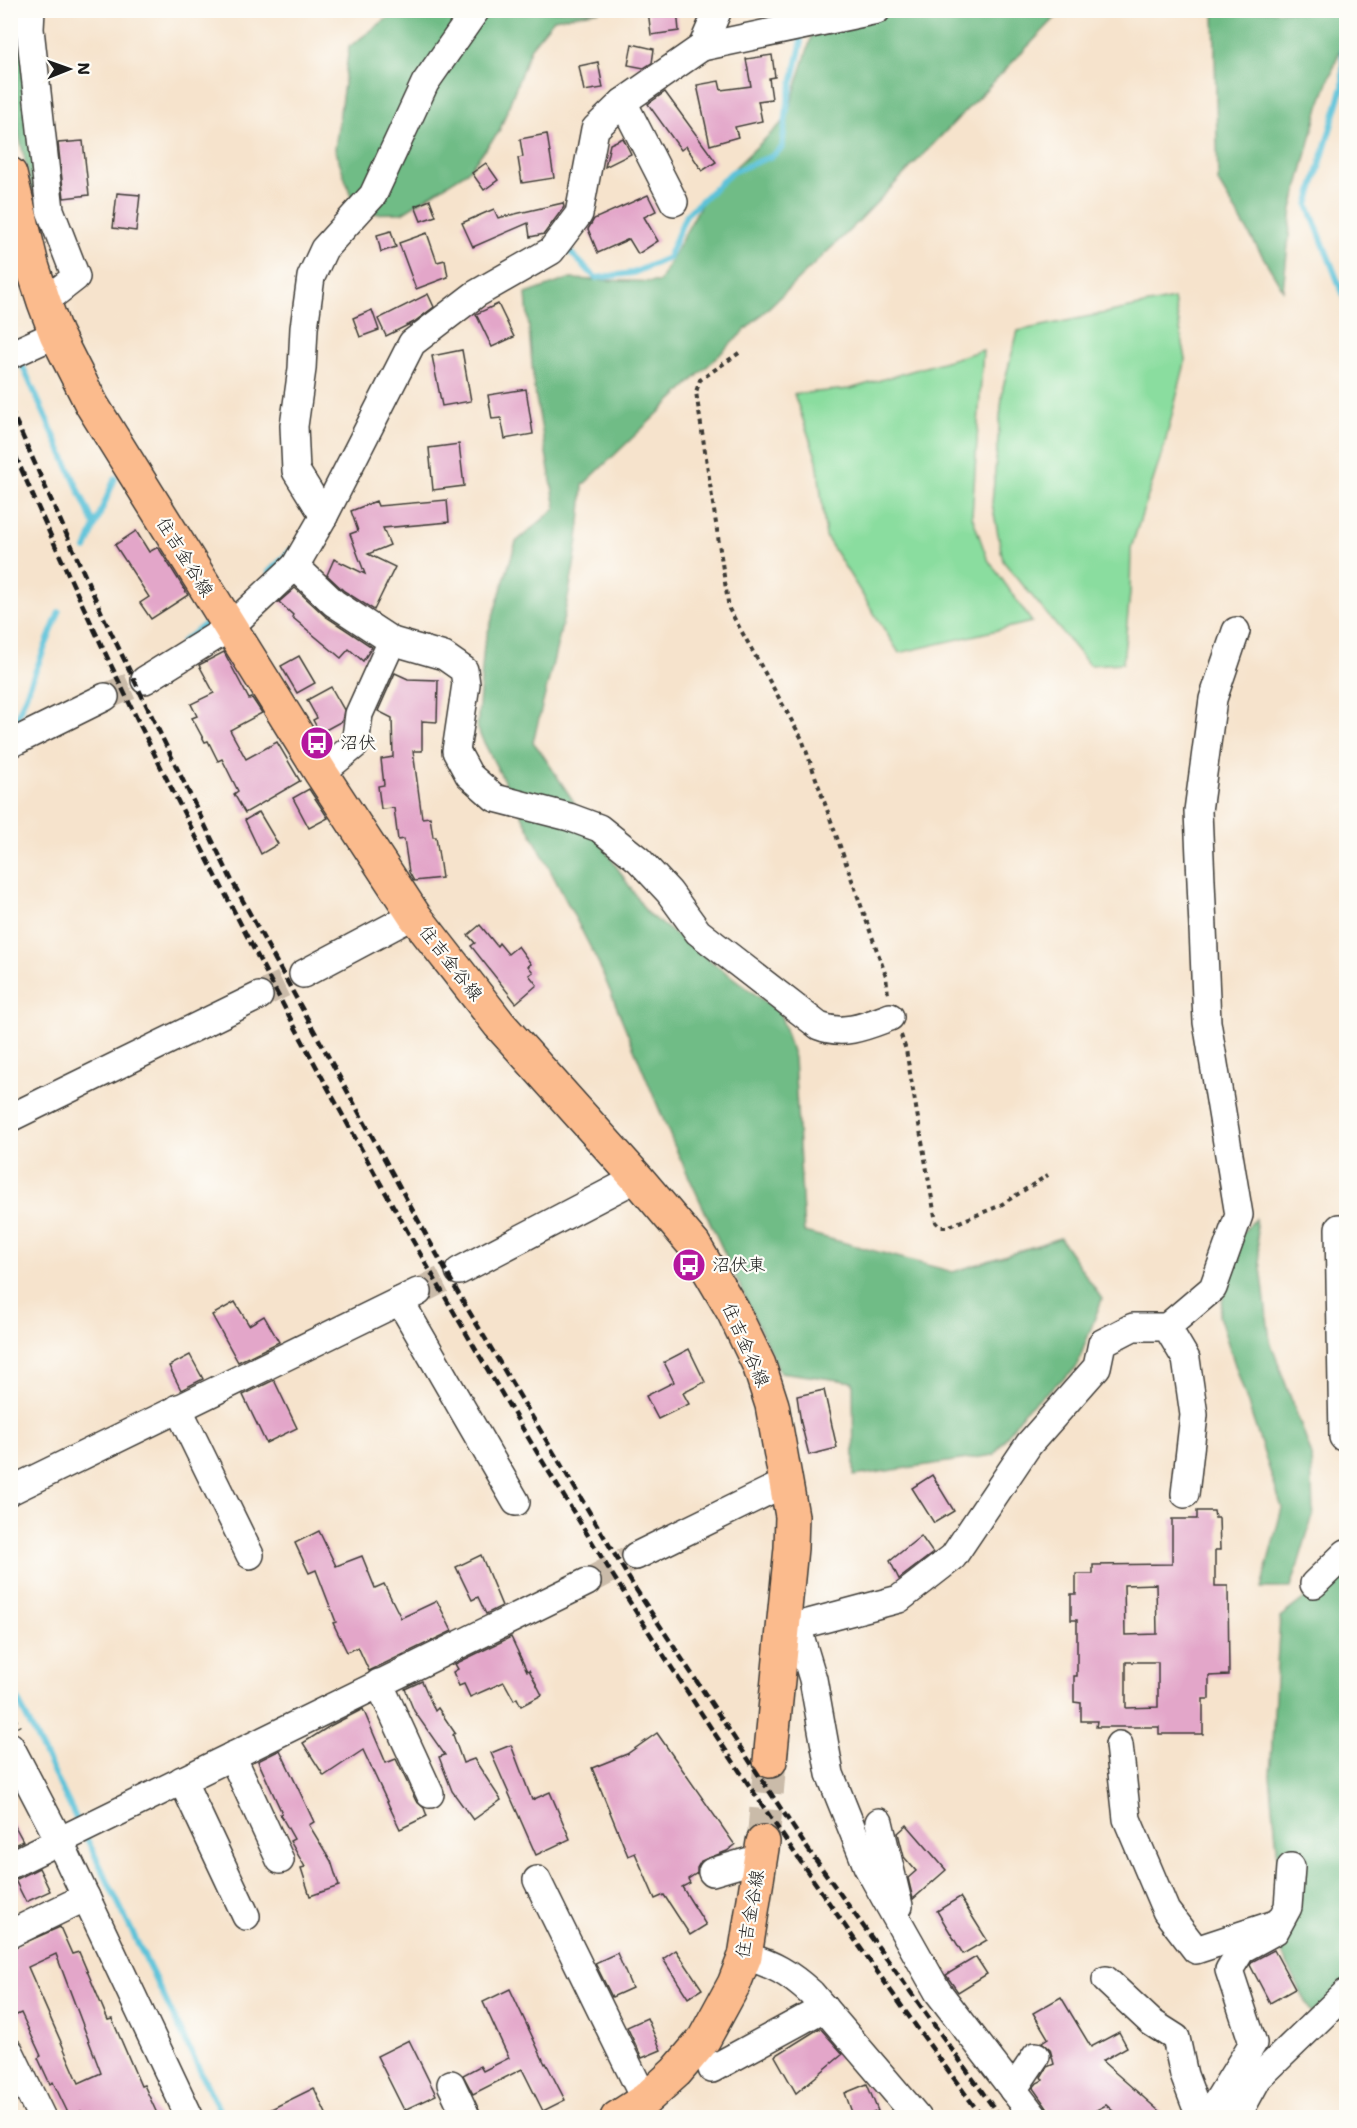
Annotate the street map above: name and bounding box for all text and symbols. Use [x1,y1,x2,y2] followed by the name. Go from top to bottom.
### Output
[39,39,99,99] north arrow
[73,62,94,75] text: N
[151,512,219,602] street label: 住吉金谷線
[299,725,335,761] bus stop icon: 沼伏
[340,731,376,755] place label: 沼伏
[414,920,488,1006] street label: 住吉金谷線
[671,1247,707,1283] bus stop icon: 沼伏東
[712,1253,766,1277] place label: 沼伏東
[717,1299,775,1391] street label: 住吉金谷線
[730,1868,770,1960] street label: 住吉金谷線

